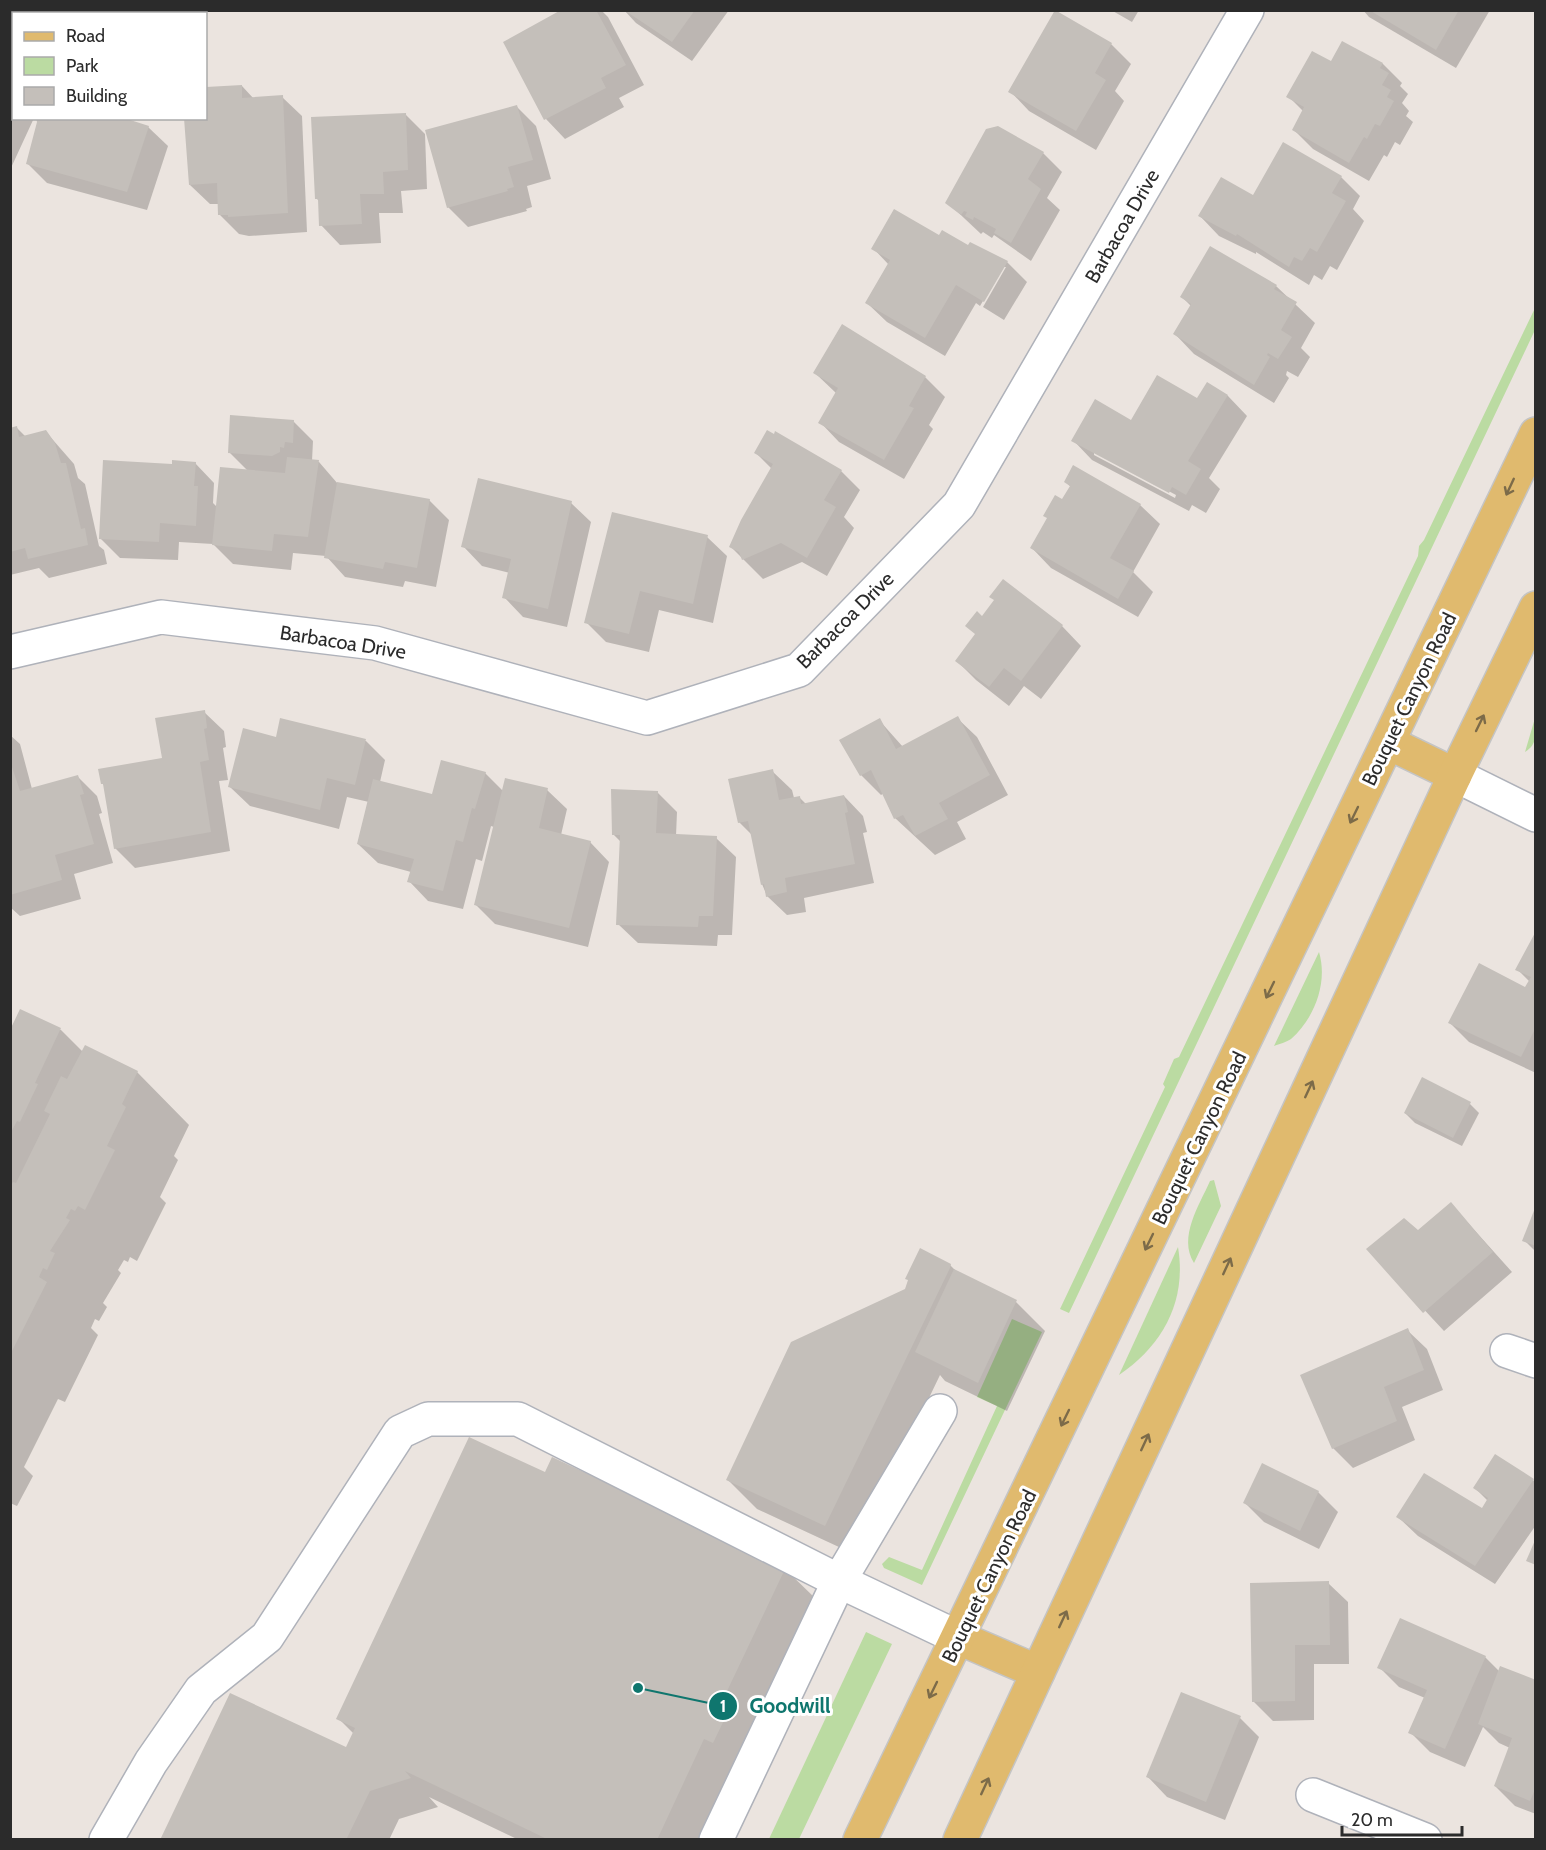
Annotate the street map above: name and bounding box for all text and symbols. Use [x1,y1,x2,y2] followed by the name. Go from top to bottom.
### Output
[12,12,207,120] legend
[66,25,105,47] text: Road
[66,55,99,77] text: Park
[66,85,128,107] text: Building
[1080,165,1164,287] street label: Barbacoa Drive
[1504,478,1516,496] one-way arrow
[791,566,899,674] street label: Barbacoa Drive
[1357,609,1461,789] street label: Bouquet Canyon Road
[278,620,408,664] street label: Barbacoa Drive
[1475,714,1487,732] one-way arrow
[1348,805,1360,823] one-way arrow
[1263,981,1275,999] one-way arrow
[1147,1048,1251,1228] street label: Bouquet Canyon Road
[1304,1080,1316,1098] one-way arrow
[1143,1232,1155,1250] one-way arrow
[1221,1257,1233,1275] one-way arrow
[1058,1408,1070,1426] one-way arrow
[1139,1434,1151,1452] one-way arrow
[937,1486,1041,1666] street label: Bouquet Canyon Road
[1057,1611,1069,1629] one-way arrow
[927,1681,939,1699] one-way arrow
[708,1687,843,1726] callout: Goodwill
[749,1693,831,1718] text: Goodwill
[720,1695,726,1717] text: 1
[979,1778,991,1796] one-way arrow
[1342,1799,1462,1837] scale bar
[1351,1809,1393,1831] text: 20 m

